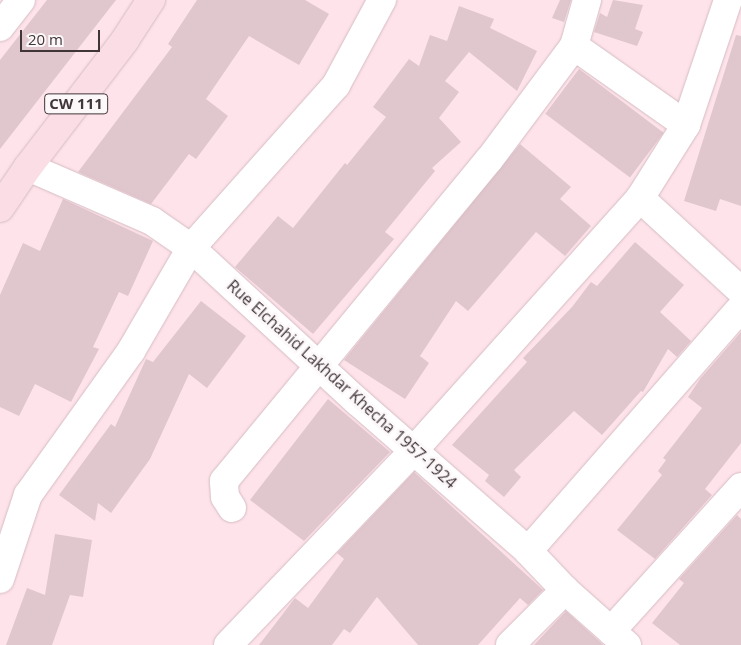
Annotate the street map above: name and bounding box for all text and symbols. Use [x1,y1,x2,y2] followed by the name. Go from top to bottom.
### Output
[22,20,102,52] scale bar
[28,29,63,49] text: 20 m
[44,92,108,116] road number: CW 111
[223,276,461,492] street label: Rue Elchahid Lakhdar Khecha 1957-1924

